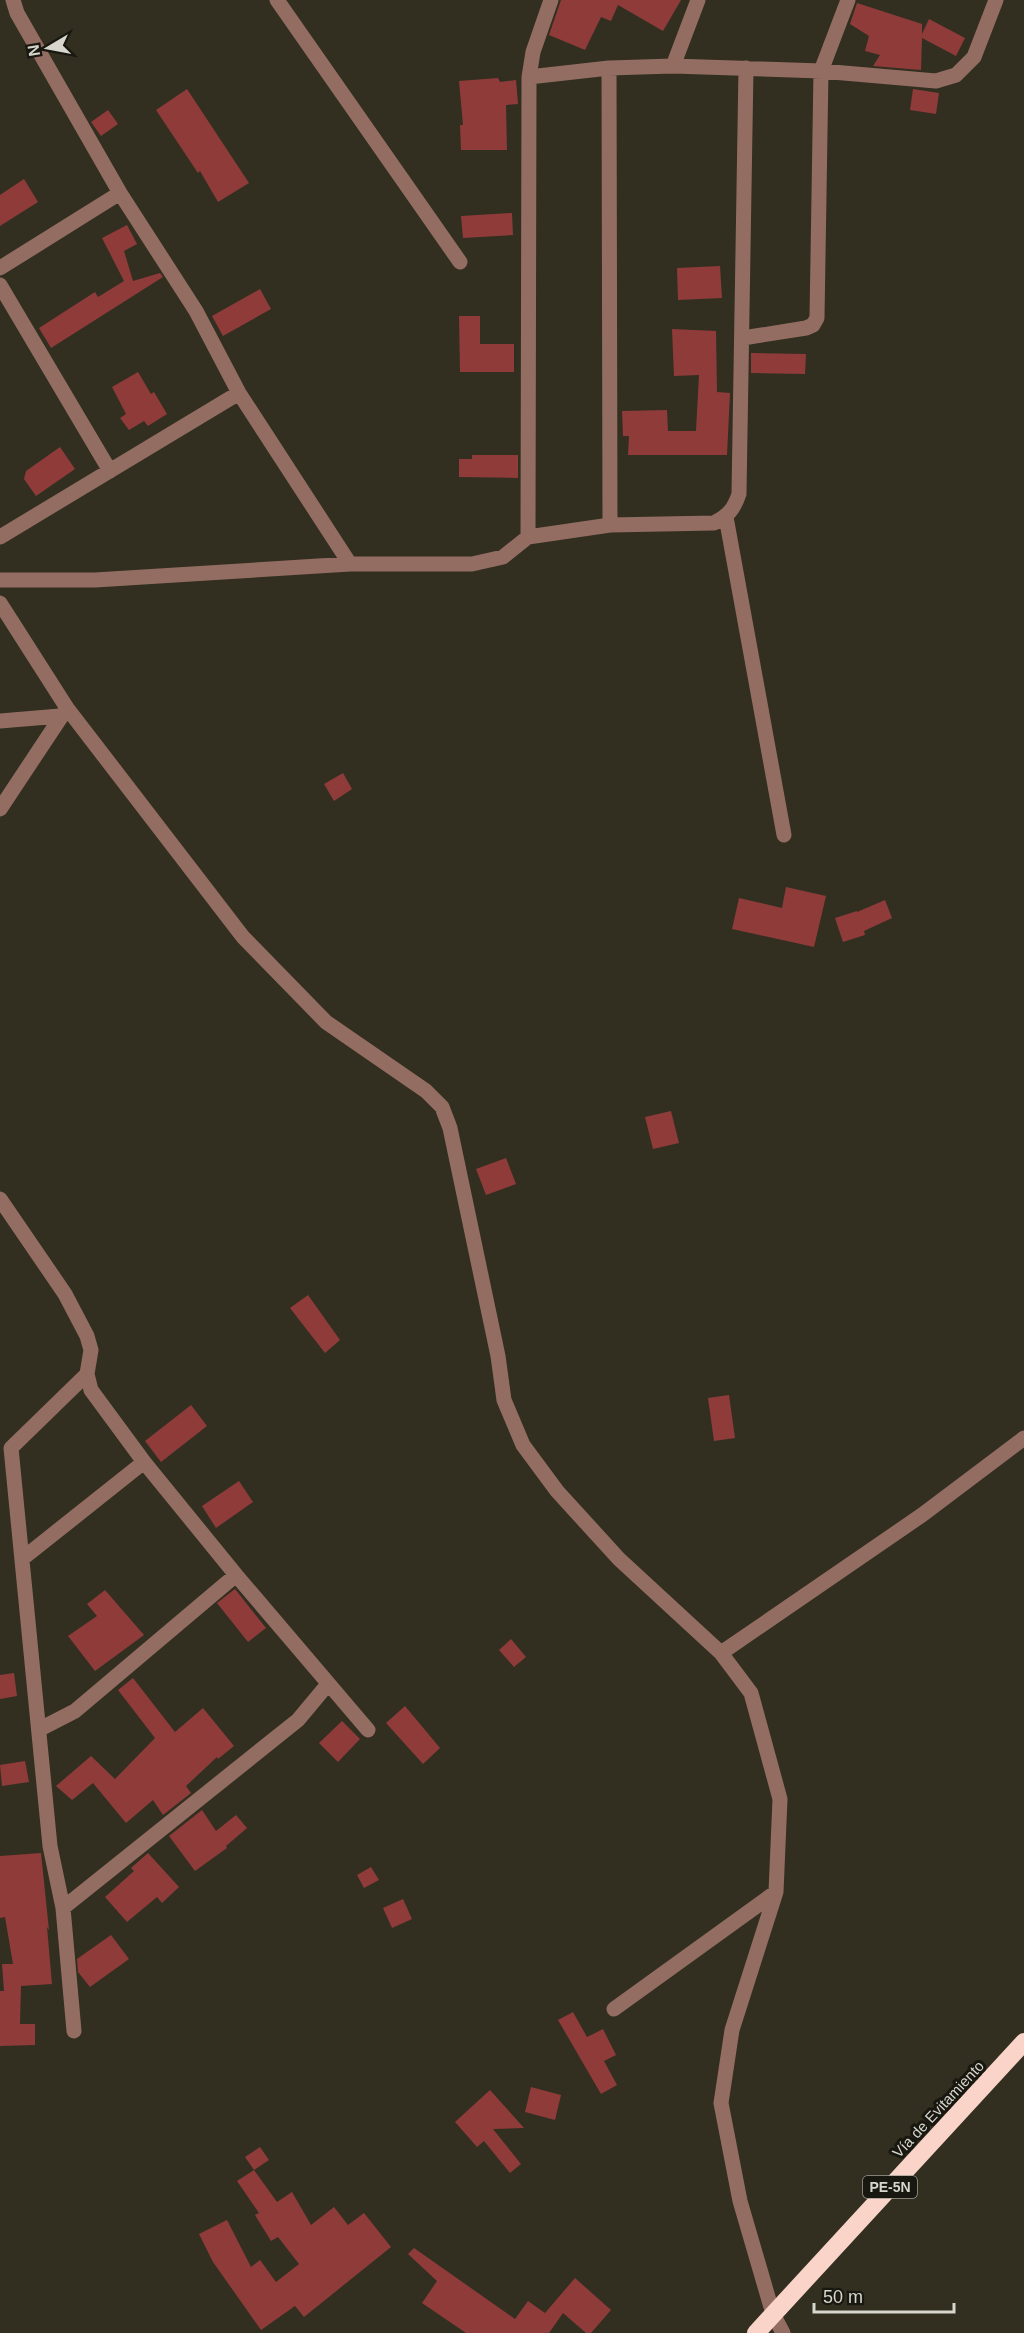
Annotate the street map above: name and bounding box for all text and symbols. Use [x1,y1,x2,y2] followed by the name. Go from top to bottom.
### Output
[18,18,78,78] north arrow
[24,43,43,58] text: N
[889,2057,987,2161] street label: Vía de Evitamiento
[863,2176,917,2198] road number: PE-5N
[814,2276,954,2314] scale bar
[823,2287,863,2307] text: 50 m

